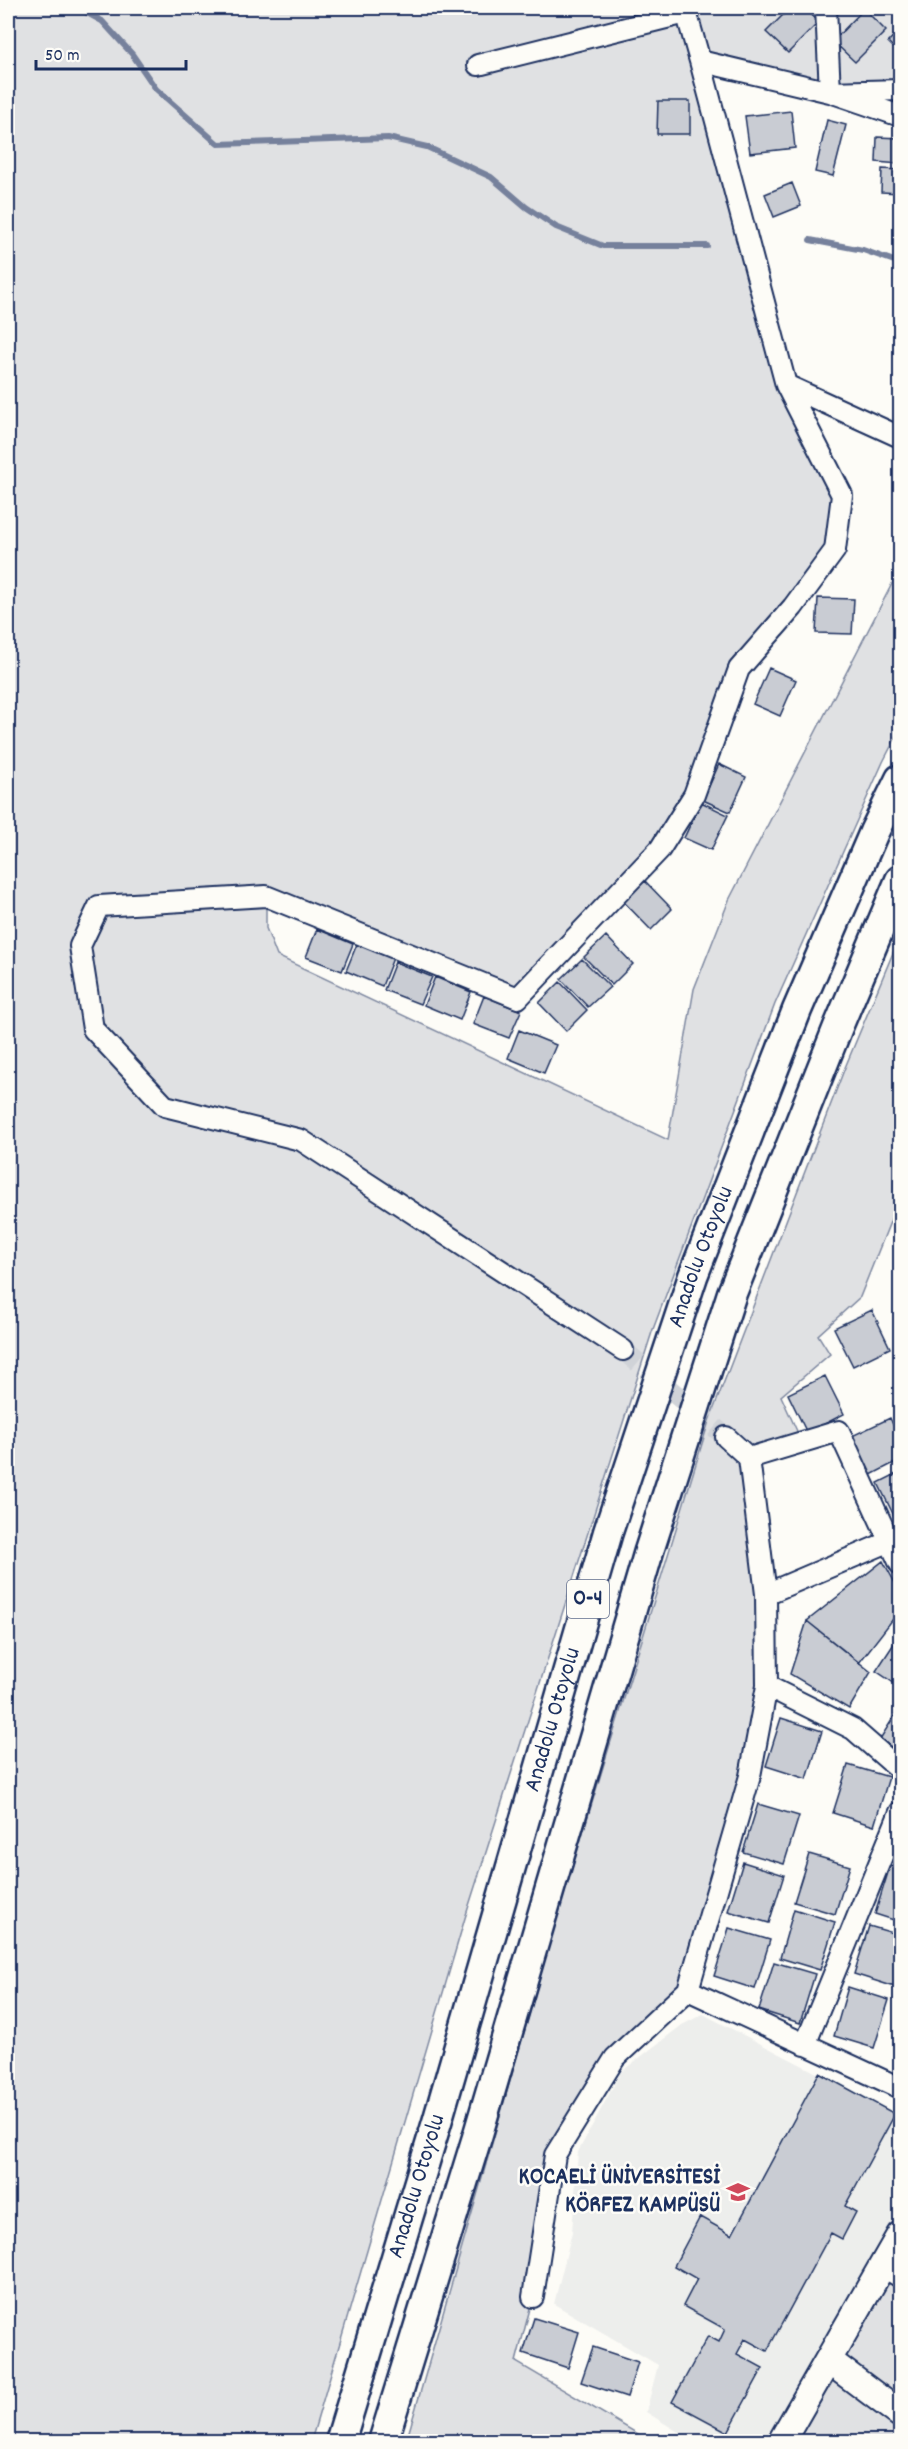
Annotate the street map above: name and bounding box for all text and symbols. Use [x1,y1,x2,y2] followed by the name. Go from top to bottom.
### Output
[36,33,186,71] scale bar
[45,44,80,69] text: 50 m
[660,1181,743,1332] street label: Anadolu Otoyolu
[567,1580,609,1618] road number: O-4
[516,1644,591,1796] street label: Anadolu Otoyolu
[380,2111,455,2263] street label: Anadolu Otoyolu
[519,2161,721,2223] place label: KOCAELİ ÜNİVERSİTESİ KÖRFEZ KAMPÜSÜ
[725,2179,751,2205] school or university icon: KOCAELİ ÜNİVERSİTESİ KÖRFEZ KAMPÜSÜ

